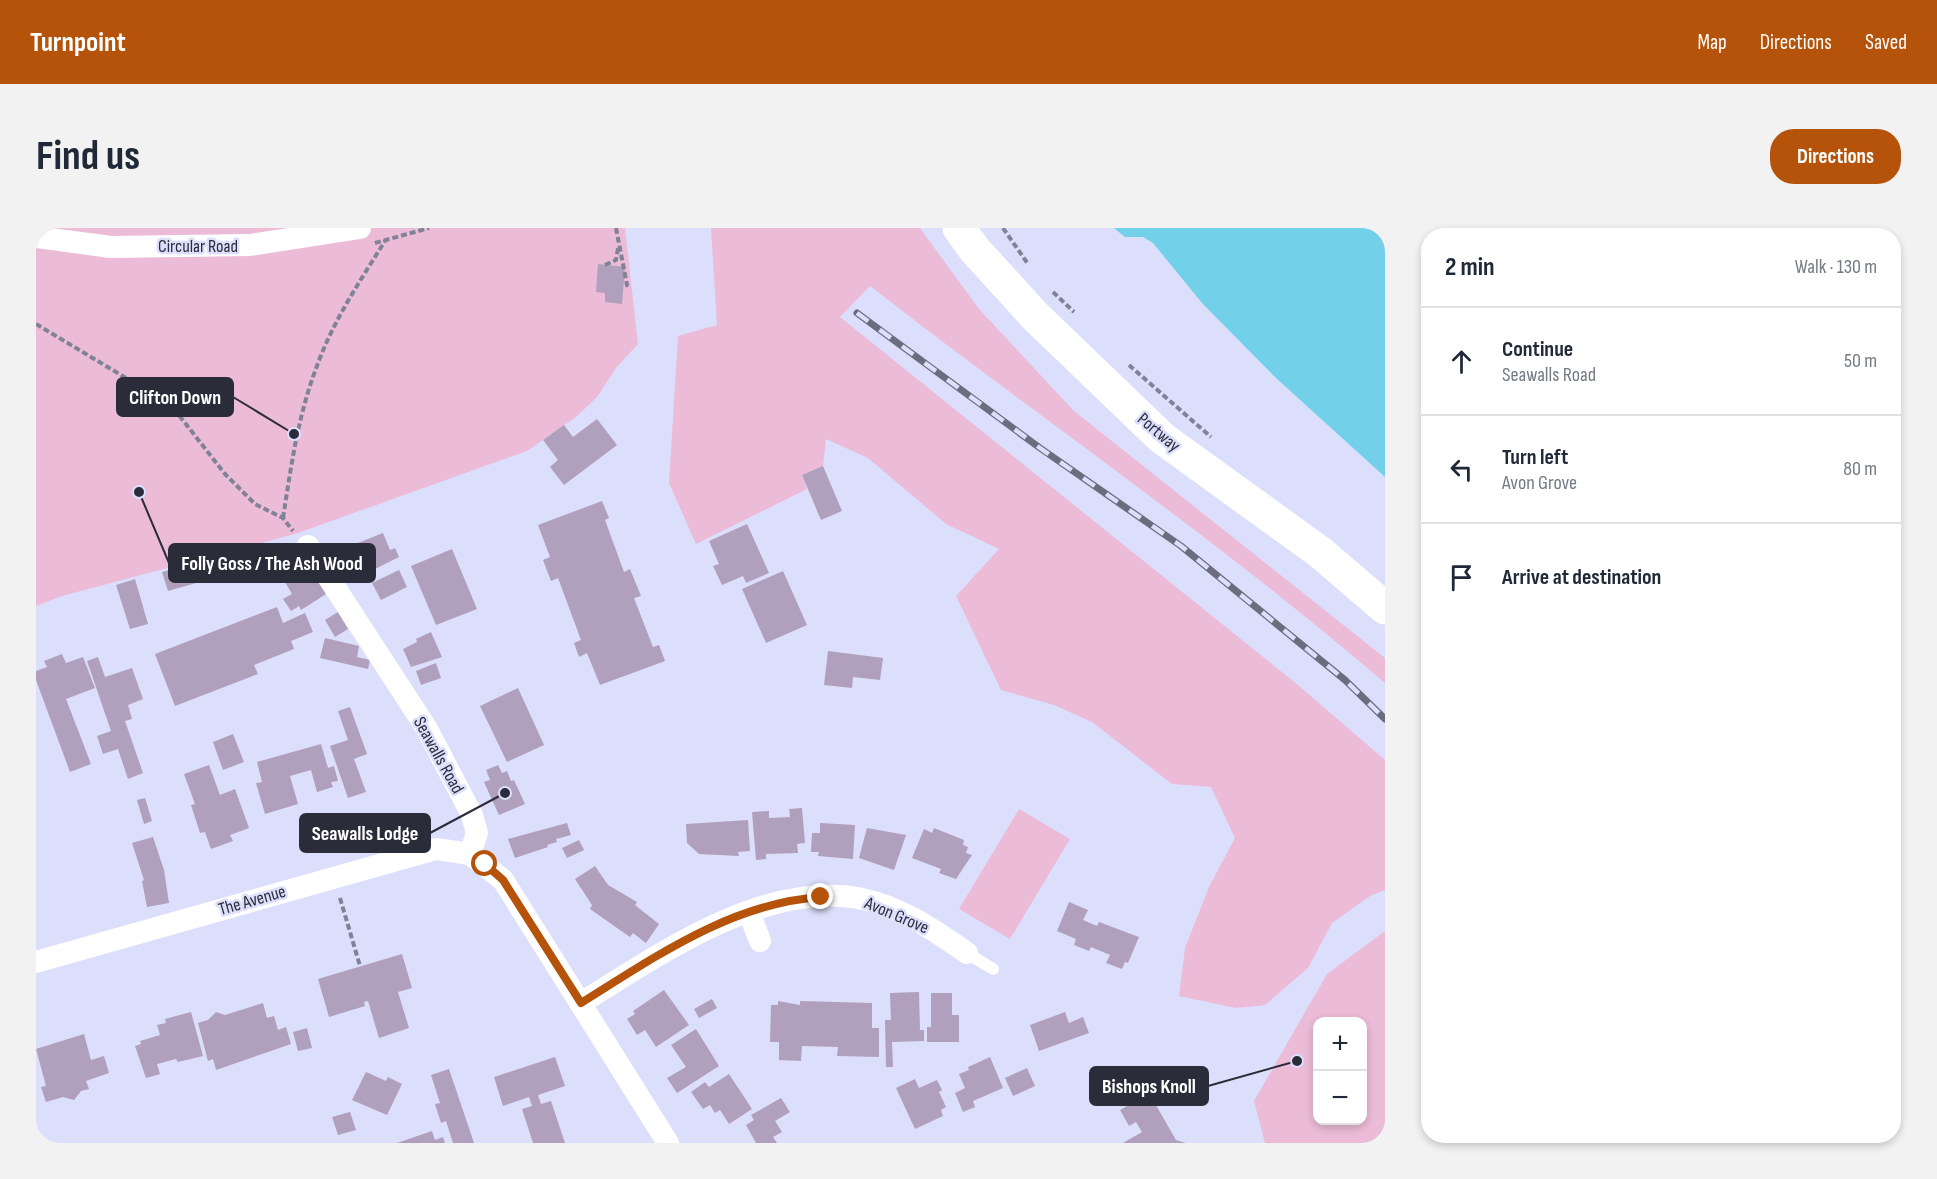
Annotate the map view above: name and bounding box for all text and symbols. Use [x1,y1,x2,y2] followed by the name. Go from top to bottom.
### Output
[30,26,126,59] text: Turnpoint
[1697,30,1727,55] text: Map
[1760,30,1832,55] text: Directions
[1865,30,1907,55] text: Saved
[1770,129,1901,184] button: Directions
[36,131,140,182] text: Find us
[158,236,238,257] street label: Circular Road
[1445,252,1495,283] text: 2 min
[1795,255,1877,279] text: Walk · 130 m
[1502,336,1573,363] text: Continue
[1445,345,1478,378] icon: ahead
[1844,349,1877,373] text: 50 m
[1502,363,1596,387] text: Seawalls Road
[117,378,233,416] callout: Clifton Down
[129,386,221,410] text: Clifton Down
[1133,408,1184,456] street label: Portway
[1502,444,1568,471] text: Turn left
[1445,453,1478,486] icon: left
[1843,457,1877,481] text: 80 m
[1502,471,1577,495] text: Avon Grove
[169,544,375,582] callout: Folly Goss / The Ash Wood
[181,552,363,576] text: Folly Goss / The Ash Wood
[1445,561,1478,594] icon: arrive
[1502,564,1661,591] text: Arrive at destination
[409,713,468,797] street label: Seawalls Road
[300,814,430,852] callout: Seawalls Lodge
[312,822,418,846] text: Seawalls Lodge
[471,850,497,876] route start
[216,881,288,920] street label: The Avenue
[807,883,833,909] route end
[861,892,932,938] street label: Avon Grove
[1313,1017,1367,1125] map controls
[1313,1017,1367,1071] button: +
[1090,1067,1208,1105] callout: Bishops Knoll
[1313,1071,1367,1125] button: −
[1102,1075,1196,1099] text: Bishops Knoll

